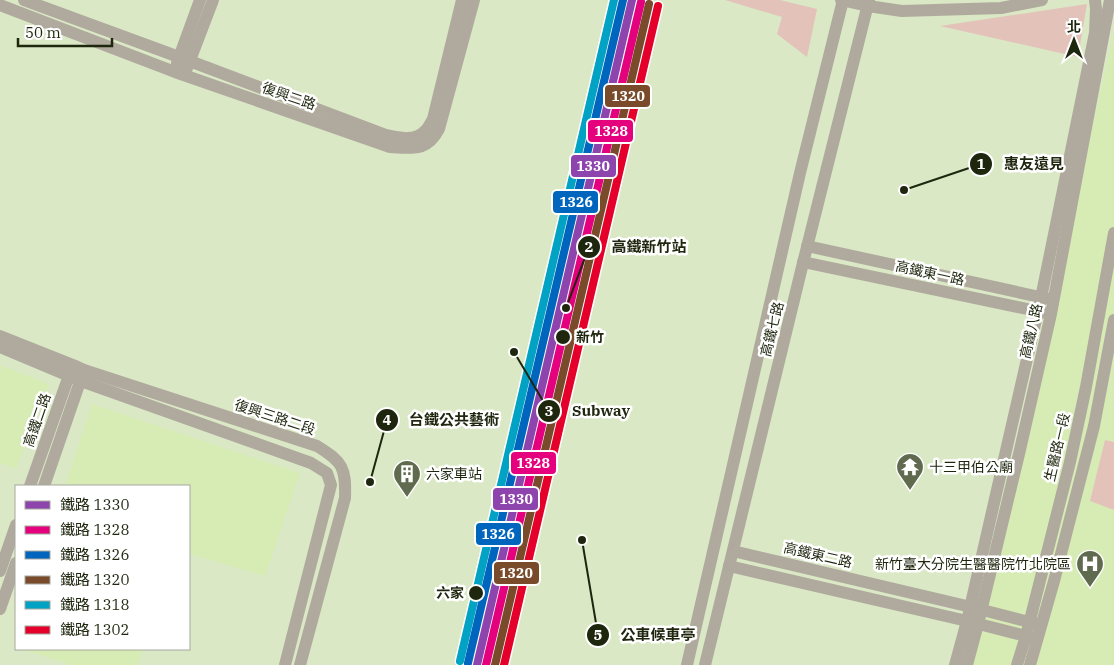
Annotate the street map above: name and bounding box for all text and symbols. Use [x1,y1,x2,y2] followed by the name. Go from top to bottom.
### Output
[18,15,111,47] scale bar
[1049,15,1099,65] north arrow
[1067,18,1081,36] text: 北
[25,23,61,42] text: 50 m
[260,78,318,114] street label: 復興二路
[604,84,651,108] line badge: 1320
[611,87,645,105] text: 1320
[587,119,634,143] line badge: 1328
[594,122,628,140] text: 1328
[969,149,1074,179] callout: 惠友遠見
[570,154,617,178] line badge: 1330
[976,154,986,173] text: 1
[1004,154,1064,173] text: 惠友遠見
[576,157,610,175] text: 1330
[552,190,599,214] line badge: 1326
[559,193,593,211] text: 1326
[577,232,697,262] callout: 高鐵新竹站
[584,237,594,256] text: 2
[611,237,687,256] text: 高鐵新竹站
[894,257,966,289] street label: 高鐵東一路
[756,300,788,358] street label: 高鐵七路
[1016,302,1046,360] street label: 高鐵八路
[554,328,572,346] marker: 新竹
[576,328,604,346] place label: 新竹
[19,391,55,449] street label: 高鐵二路
[232,395,318,439] street label: 復興三路二段
[537,396,640,426] callout: Subway
[544,401,554,420] text: 3
[572,401,630,420] text: Subway
[374,405,509,435] callout: 台鐵公共藝術
[382,410,392,429] text: 4
[409,410,499,429] text: 台鐵公共藝術
[1040,411,1074,483] street label: 生醫路一段
[510,451,557,475] line badge: 1328
[895,452,925,491] temple icon: 十三甲伯公廟
[516,454,550,472] text: 1328
[929,458,1013,476] place label: 十三甲伯公廟
[392,459,422,498] building icon: 六家車站
[426,465,482,483] place label: 六家車站
[15,485,190,650] legend
[492,487,539,511] line badge: 1330
[499,490,533,508] text: 1330
[60,495,129,514] text: 鐵路 1330
[60,520,129,539] text: 鐵路 1328
[475,522,522,546] line badge: 1326
[481,525,515,543] text: 1326
[782,538,854,572] street label: 高鐵東二路
[60,545,129,564] text: 鐵路 1326
[1075,549,1105,588] hospital icon: 新竹臺大分院生醫醫院竹北院區
[875,555,1071,573] place label: 新竹臺大分院生醫醫院竹北院區
[493,561,540,585] line badge: 1320
[499,564,533,582] text: 1320
[60,570,129,589] text: 鐵路 1320
[436,584,464,602] place label: 六家
[467,584,485,602] marker: 六家
[60,595,129,614] text: 鐵路 1318
[60,620,129,639] text: 鐵路 1302
[585,620,705,650] callout: 公車候車亭
[593,625,603,644] text: 5
[620,625,696,644] text: 公車候車亭

